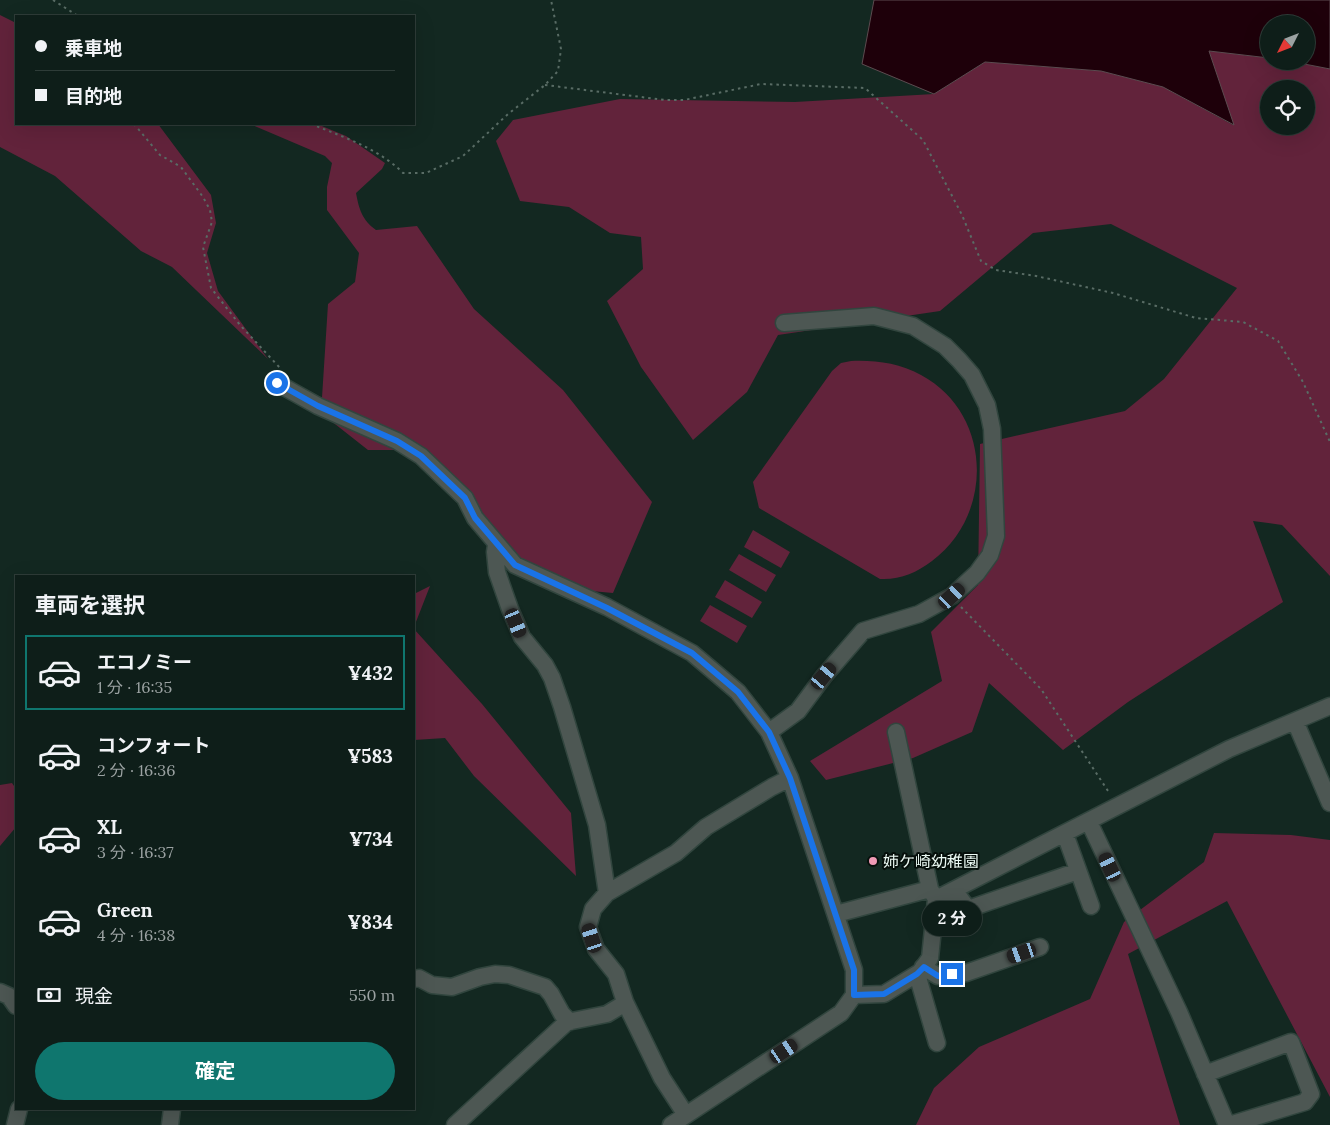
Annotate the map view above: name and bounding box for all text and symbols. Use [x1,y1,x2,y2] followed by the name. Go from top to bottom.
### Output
[1260,15,1315,70] north arrow
[1260,15,1315,135] map controls
[65,36,122,60] text: 乗車地
[1260,80,1315,135] button: locate
[65,84,122,108] text: 目的地
[266,372,288,394] route start
[935,580,968,612] car
[35,591,145,619] text: 車両を選択
[503,606,528,640] car
[37,650,82,695] icon: car
[97,650,192,674] text: エコノミー
[808,660,839,692] car
[348,661,393,685] text: ¥432
[97,677,172,697] text: 1 分 · 16:35
[37,733,82,778] icon: car
[97,733,210,757] text: コンフォート
[348,744,393,768] text: ¥583
[97,760,175,780] text: 2 分 · 16:36
[97,815,122,839] text: XL
[37,816,82,861] icon: car
[349,827,393,851] text: ¥734
[97,842,174,862] text: 3 分 · 16:37
[1096,850,1123,884] car
[883,851,979,871] place label: 姉ケ崎幼稚園
[867,855,879,867] marker: 姉ケ崎幼稚園
[97,898,153,922] text: Green
[37,899,82,944] icon: car
[922,902,982,936] callout: 2 分
[938,908,966,928] text: 2 分
[347,910,393,934] text: ¥834
[580,921,603,955] car
[97,925,175,945] text: 4 分 · 16:38
[1005,941,1038,965] car
[941,963,963,985] route end
[35,981,63,1009] icon: cash
[75,984,113,1008] text: 現金
[349,985,395,1005] text: 550 m
[767,1036,800,1066] car
[35,1042,395,1100] button: 確定

